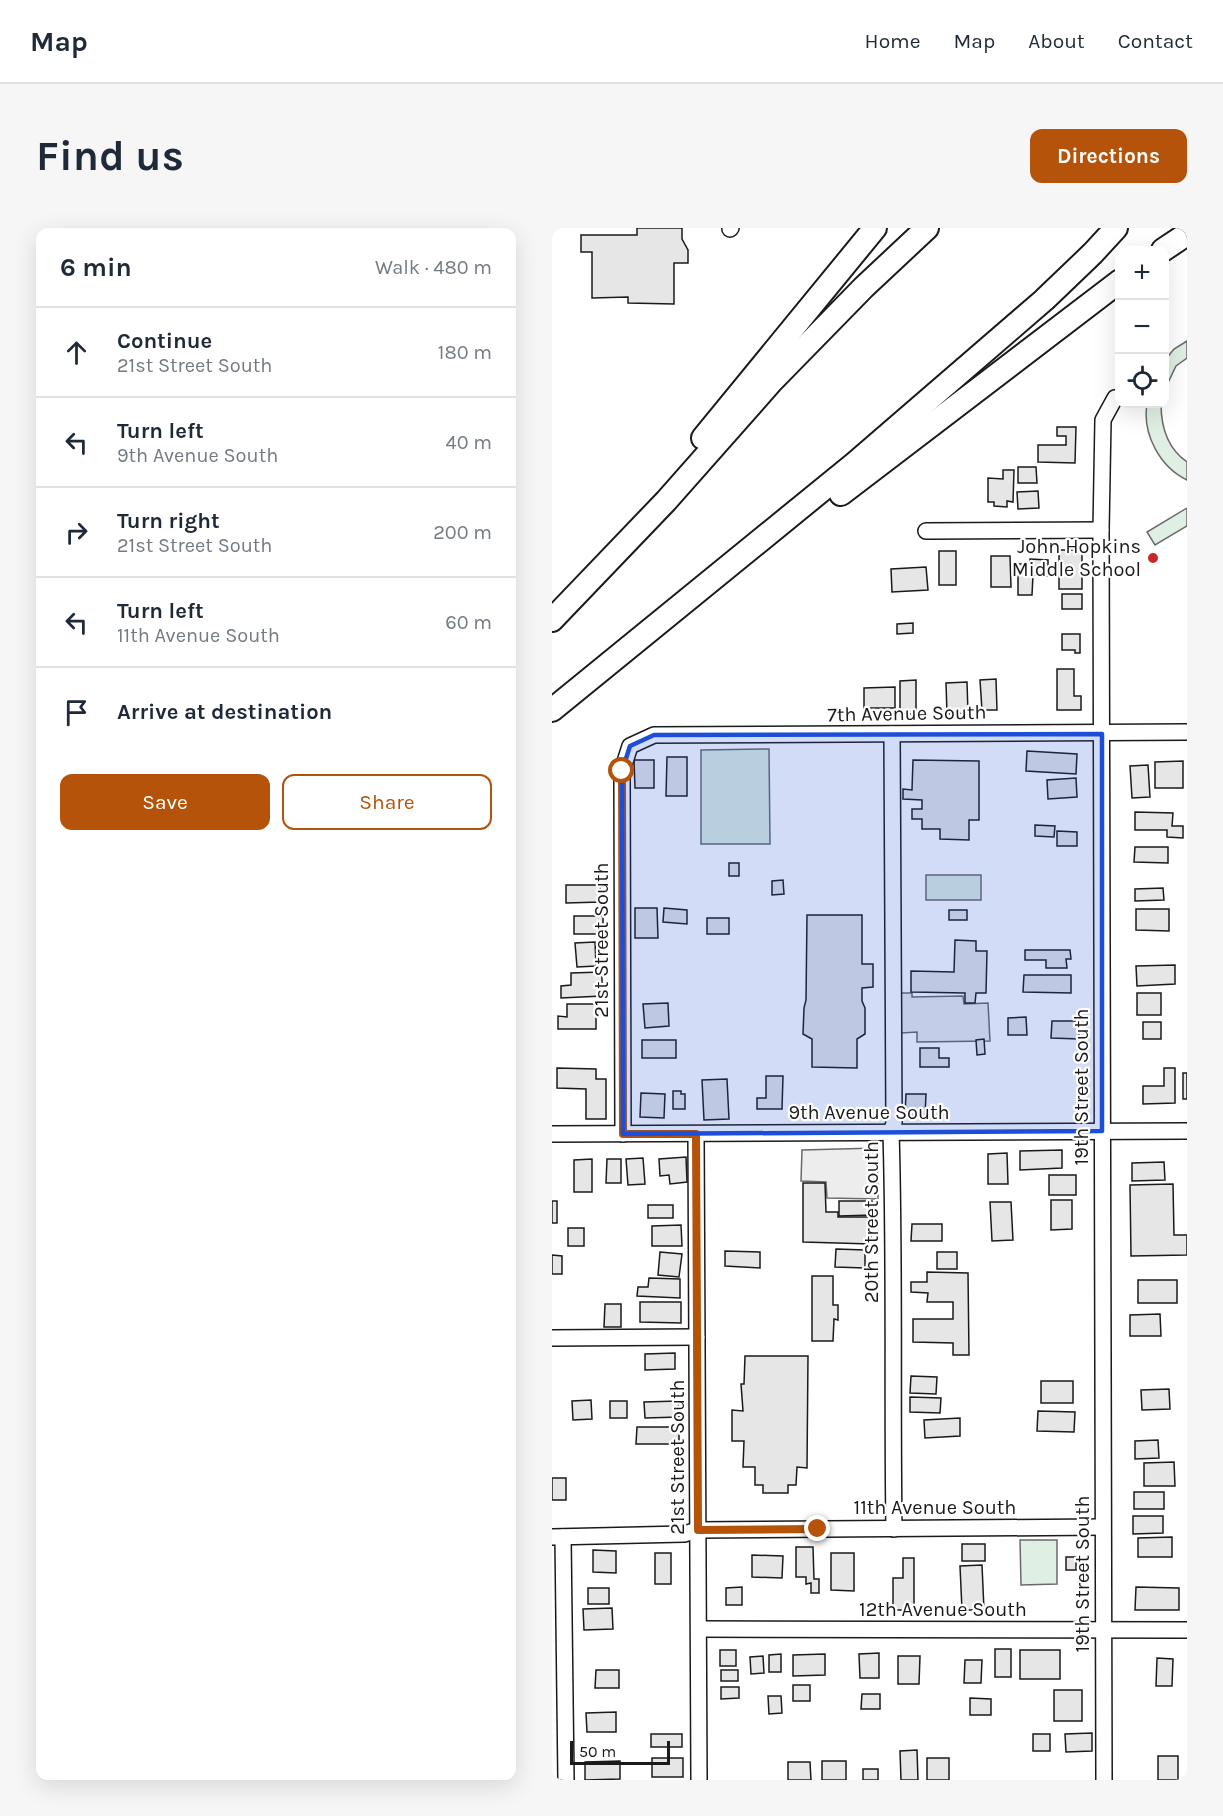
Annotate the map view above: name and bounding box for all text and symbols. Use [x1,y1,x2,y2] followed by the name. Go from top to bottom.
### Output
[30,25,88,58] text: Map
[865,29,921,53] text: Home
[954,29,995,53] text: Map
[1028,29,1085,53] text: About
[1118,29,1193,53] text: Contact
[1030,129,1187,183] button: Directions
[36,131,184,181] text: Find us
[1115,246,1169,408] map controls
[1115,246,1169,300] button: +
[60,252,132,283] text: 6 min
[375,256,492,279] text: Walk · 480 m
[1115,300,1169,354] button: −
[117,328,212,354] text: Continue
[60,336,93,369] icon: ahead
[438,341,492,364] text: 180 m
[117,354,272,377] text: 21st Street South
[1115,354,1169,408] button: locate
[117,418,204,444] text: Turn left
[60,426,93,459] icon: left
[446,431,492,454] text: 40 m
[117,444,278,467] text: 9th Avenue South
[117,508,220,534] text: Turn right
[60,516,93,549] icon: right
[433,521,492,544] text: 200 m
[117,534,272,557] text: 21st Street South
[1012,535,1141,581] place label: John Hopkins Middle School
[1146,551,1160,565] marker: John Hopkins Middle School
[117,598,204,624] text: Turn left
[60,606,93,639] icon: left
[445,611,492,634] text: 60 m
[117,624,280,647] text: 11th Avenue South
[60,696,93,729] icon: arrive
[117,699,332,725] text: Arrive at destination
[827,701,987,726] street label: 7th Avenue South
[608,757,634,783] route start
[60,774,270,830] button: Save
[282,774,492,830] button: Share
[590,862,613,1018] street label: 21st Street South
[1070,1009,1093,1165] street label: 19th Street South
[788,1101,950,1124] street label: 9th Avenue South
[860,1141,883,1303] street label: 20th Street South
[666,1379,689,1535] street label: 21st Street South
[854,1496,1016,1519] street label: 11th Avenue South
[1071,1496,1094,1652] street label: 19th Street South
[804,1515,830,1541] route end
[859,1598,1027,1621] street label: 12th Avenue South
[570,1738,670,1766] scale bar
[579,1742,616,1761] text: 50 m

